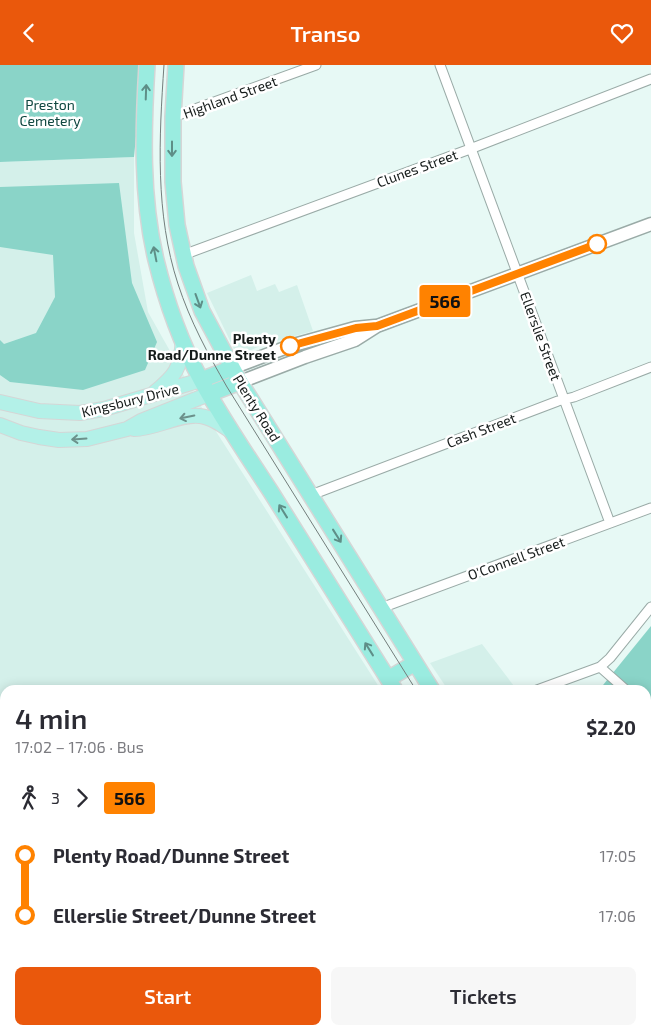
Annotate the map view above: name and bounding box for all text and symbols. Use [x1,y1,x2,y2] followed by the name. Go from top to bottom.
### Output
[15,19,43,47] icon: back
[608,19,636,47] icon: heart
[291,20,360,46] text: Transo
[181,72,279,122] street label: Highland Street
[141,84,150,100] one-way arrow
[19,96,81,129] park label: Preston Cemetery
[168,140,177,156] one-way arrow
[374,145,460,191] street label: Clunes Street
[587,234,607,254] unlabelled marker
[150,246,159,262] one-way arrow
[416,285,474,317] line badge: 566
[517,289,565,383] street label: Ellerslie Street
[429,290,461,312] text: 566
[194,292,203,308] one-way arrow
[148,330,276,363] place label: Plenty Road/Dunne Street
[280,336,300,356] marker: Plenty Road/Dunne Street
[230,371,284,445] street label: Plenty Road
[80,380,180,420] street label: Kingsbury Drive
[444,409,518,451] street label: Cash Street
[180,413,196,422] one-way arrow
[72,434,88,444] one-way arrow
[277,505,287,519] one-way arrow
[332,529,342,543] one-way arrow
[465,533,567,583] street label: O'Connell Street
[364,642,374,656] one-way arrow
[15,701,87,735] text: 4 min
[586,716,636,739] text: $2.20
[15,737,144,756] text: 17:02 – 17:06 · Bus
[15,784,43,812] icon: walk
[68,784,96,812] icon: forward
[114,787,145,809] text: 566
[51,788,60,807] text: 3
[53,844,289,867] text: Plenty Road/Dunne Street
[599,846,636,865] text: 17:05
[53,904,316,927] text: Ellerslie Street/Dunne Street
[599,906,636,925] text: 17:06
[15,967,321,1025] button: Start
[331,967,636,1025] button: Tickets

